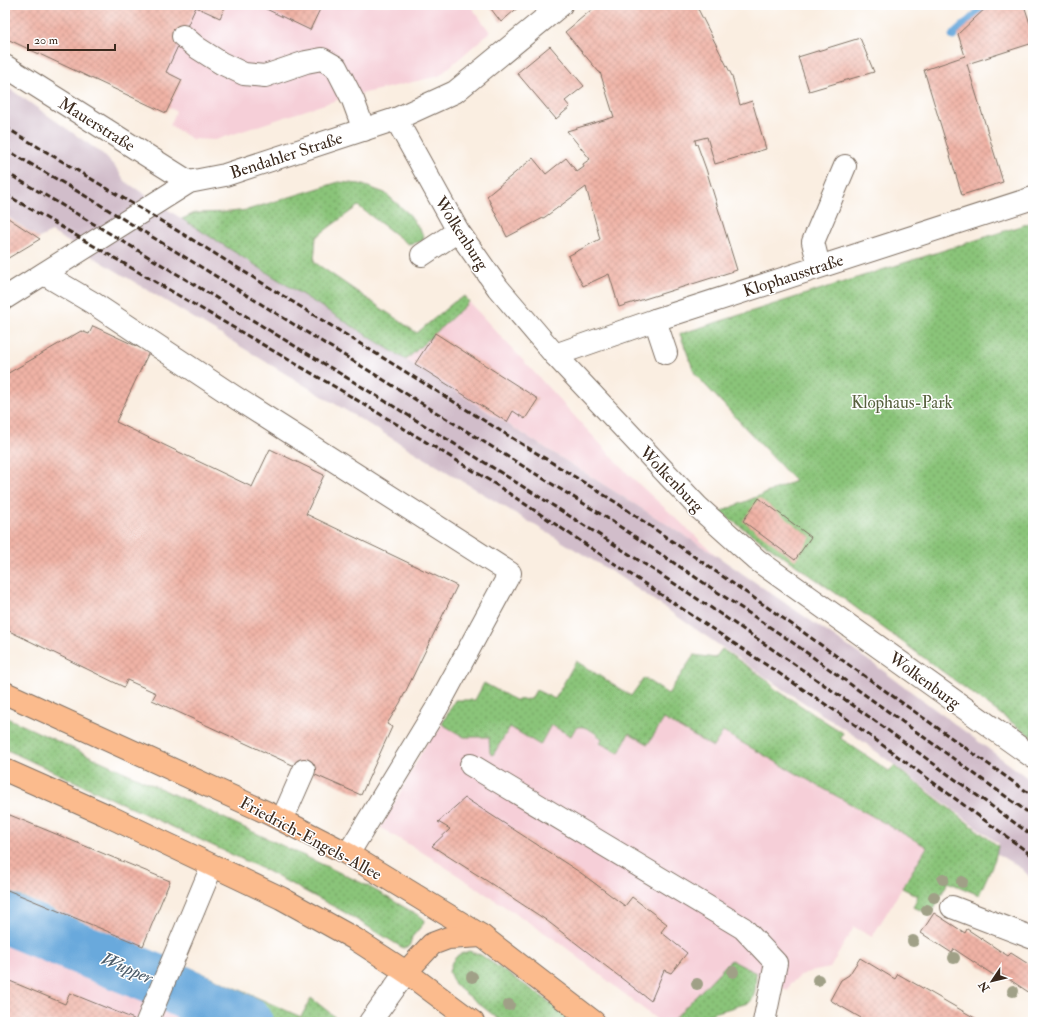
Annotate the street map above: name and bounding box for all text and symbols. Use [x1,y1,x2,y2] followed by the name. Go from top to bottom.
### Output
[28,26,115,52] scale bar
[34,33,59,48] text: 20 m
[54,93,139,156] street label: Mauerstraße
[227,127,345,184] street label: Bendahler Straße
[429,192,494,275] street label: Wolkenburg
[740,249,846,303] street label: Klophausstraße
[851,392,953,414] park label: Klophaus-Park
[634,441,709,517] street label: Wolkenburg
[884,647,965,714] street label: Wolkenburg
[236,792,385,885] street label: Friedrich-Engels-Allee
[97,947,157,990] water label: Wupper
[972,961,1012,1001] north arrow
[975,978,993,995] text: N

